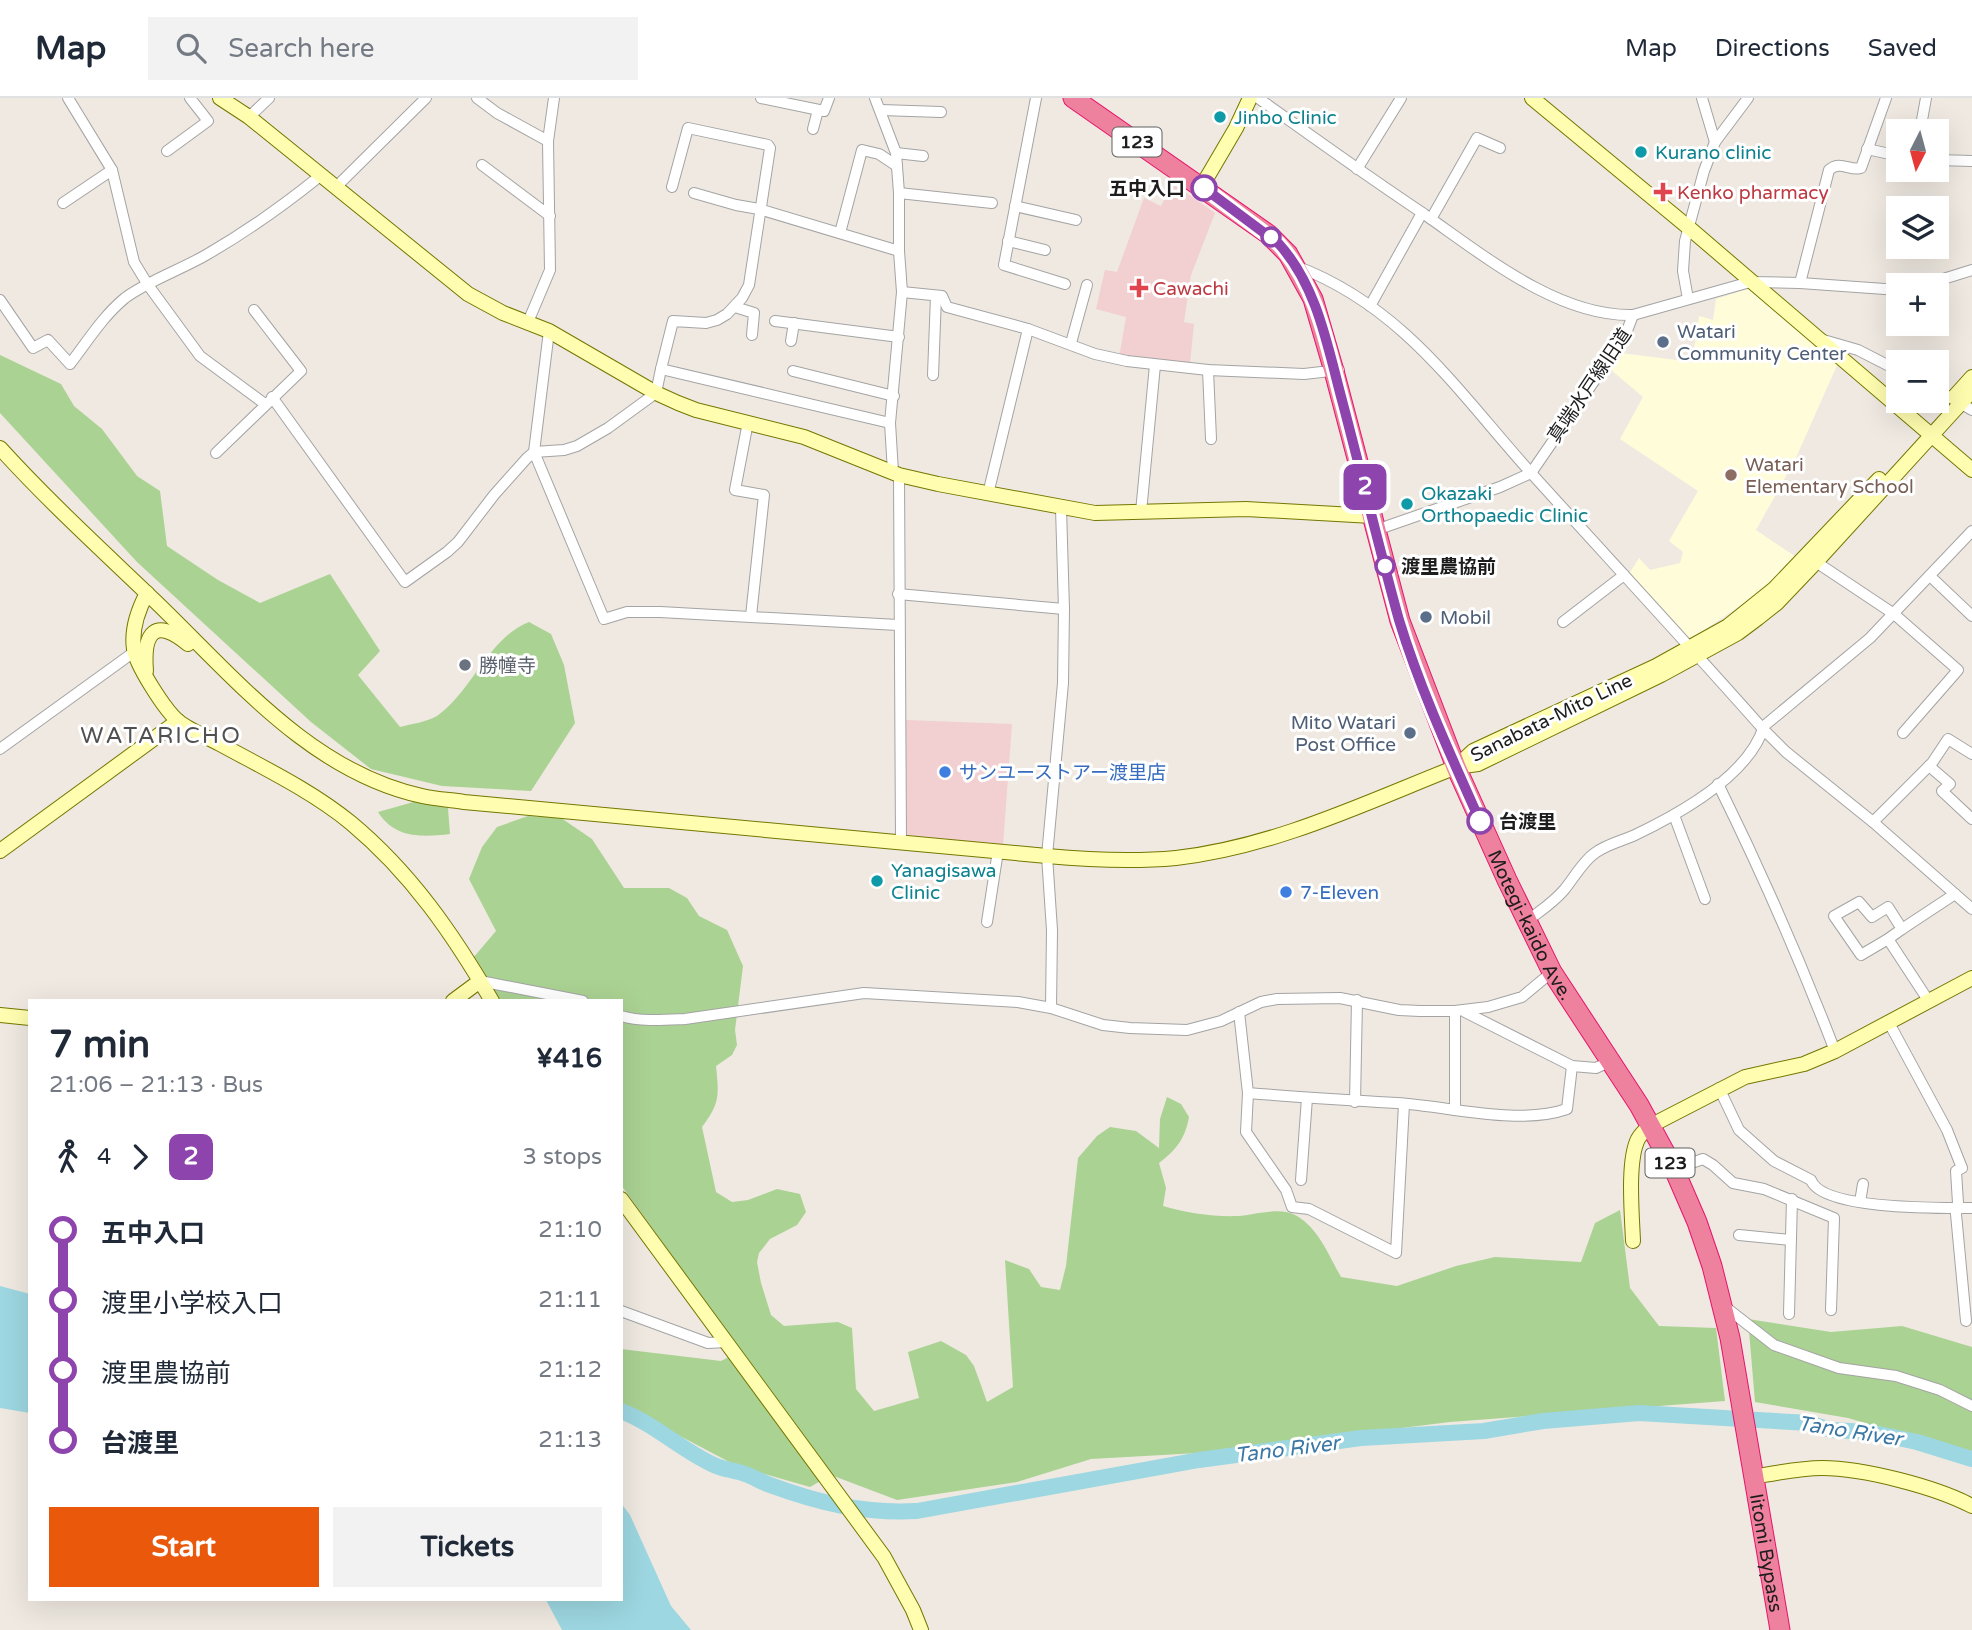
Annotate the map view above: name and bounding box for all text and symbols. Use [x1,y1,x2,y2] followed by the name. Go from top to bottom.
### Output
[148,17,638,80] search box
[35,29,106,68] text: Map
[172,29,210,67] icon: search
[228,33,374,64] text: Search here
[1625,34,1677,63] text: Map
[1715,34,1830,63] text: Directions
[1868,34,1937,63] text: Saved
[1234,107,1337,129] place label: Jinbo Clinic
[1212,109,1228,125] marker: Jinbo Clinic
[1886,119,1950,182] north arrow
[1886,119,1949,413] map controls
[1112,127,1162,156] road number: 123
[1655,142,1771,164] place label: Kurano clinic
[1633,144,1649,160] marker: Kurano clinic
[1191,175,1217,201] marker: 五中入口
[1109,178,1185,200] place label: 五中入口
[1677,182,1829,204] place label: Kenko pharmacy
[1655,184,1671,200] marker: Kenko pharmacy
[1886,196,1949,259] button: layers
[1261,227,1281,247] unlabelled marker
[1886,273,1949,336] button: +
[1153,278,1229,300] place label: Cawachi
[1131,280,1147,296] marker: Cawachi
[1677,321,1847,365] place label: Watari Community Center
[1544,324,1636,447] street label: 真端水戸線旧道
[1655,334,1671,350] marker: Watari Community Center
[1886,350,1949,413] button: −
[1745,454,1914,498] place label: Watari Elementary School
[1342,464,1388,510] line badge: 2
[1723,467,1739,483] marker: Watari Elementary School
[1357,472,1373,501] text: 2
[1421,483,1588,527] place label: Okazaki Orthopaedic Clinic
[1399,496,1415,512] marker: Okazaki Orthopaedic Clinic
[1375,556,1395,576] marker: 渡里農協前
[1401,556,1496,578] place label: 渡里農協前
[1440,607,1491,629] place label: Mobil
[1418,609,1434,625] marker: Mobil
[479,655,536,677] place label: 勝幢寺
[457,657,473,673] marker: 勝幢寺
[1467,669,1636,767] street label: Sanabata-Mito Line
[1291,712,1396,756] place label: Mito Watari Post Office
[80,722,242,750] district label: WATARICHO
[1402,725,1418,741] marker: Mito Watari Post Office
[959,762,1166,784] place label: サンユーストアー渡里店
[937,764,953,780] marker: サンユーストアー渡里店
[1467,808,1493,834] marker: 台渡里
[1499,811,1556,833] place label: 台渡里
[1483,847,1577,1004] street label: Motegi-kaido Ave.
[891,860,997,904] place label: Yanagisawa Clinic
[869,873,885,889] marker: Yanagisawa Clinic
[1300,882,1379,904] place label: 7-Eleven
[1278,884,1294,900] marker: 7-Eleven
[49,1022,150,1068] text: 7 min
[536,1043,602,1074] text: ¥416
[49,1071,263,1099] text: 21:06 – 21:13 · Bus
[49,1138,87,1176] icon: walk
[121,1138,159,1176] icon: forward
[183,1142,199,1171] text: 2
[97,1143,111,1171] text: 4
[522,1143,602,1171] text: 3 stops
[1646,1148,1694,1178] road number: 123
[538,1216,602,1244] text: 21:10
[101,1218,205,1249] text: 五中入口
[538,1286,602,1314] text: 21:11
[101,1288,283,1319] text: 渡里小学校入口
[538,1356,602,1384] text: 21:12
[101,1358,231,1389] text: 渡里農協前
[1796,1411,1907,1453] water label: Tano River
[538,1426,602,1454] text: 21:13
[101,1428,179,1459] text: 台渡里
[1233,1430,1344,1468] water label: Tano River
[1745,1492,1787,1614] street label: Iitomi Bypass
[49,1507,319,1587] button: Start
[333,1507,602,1587] button: Tickets

